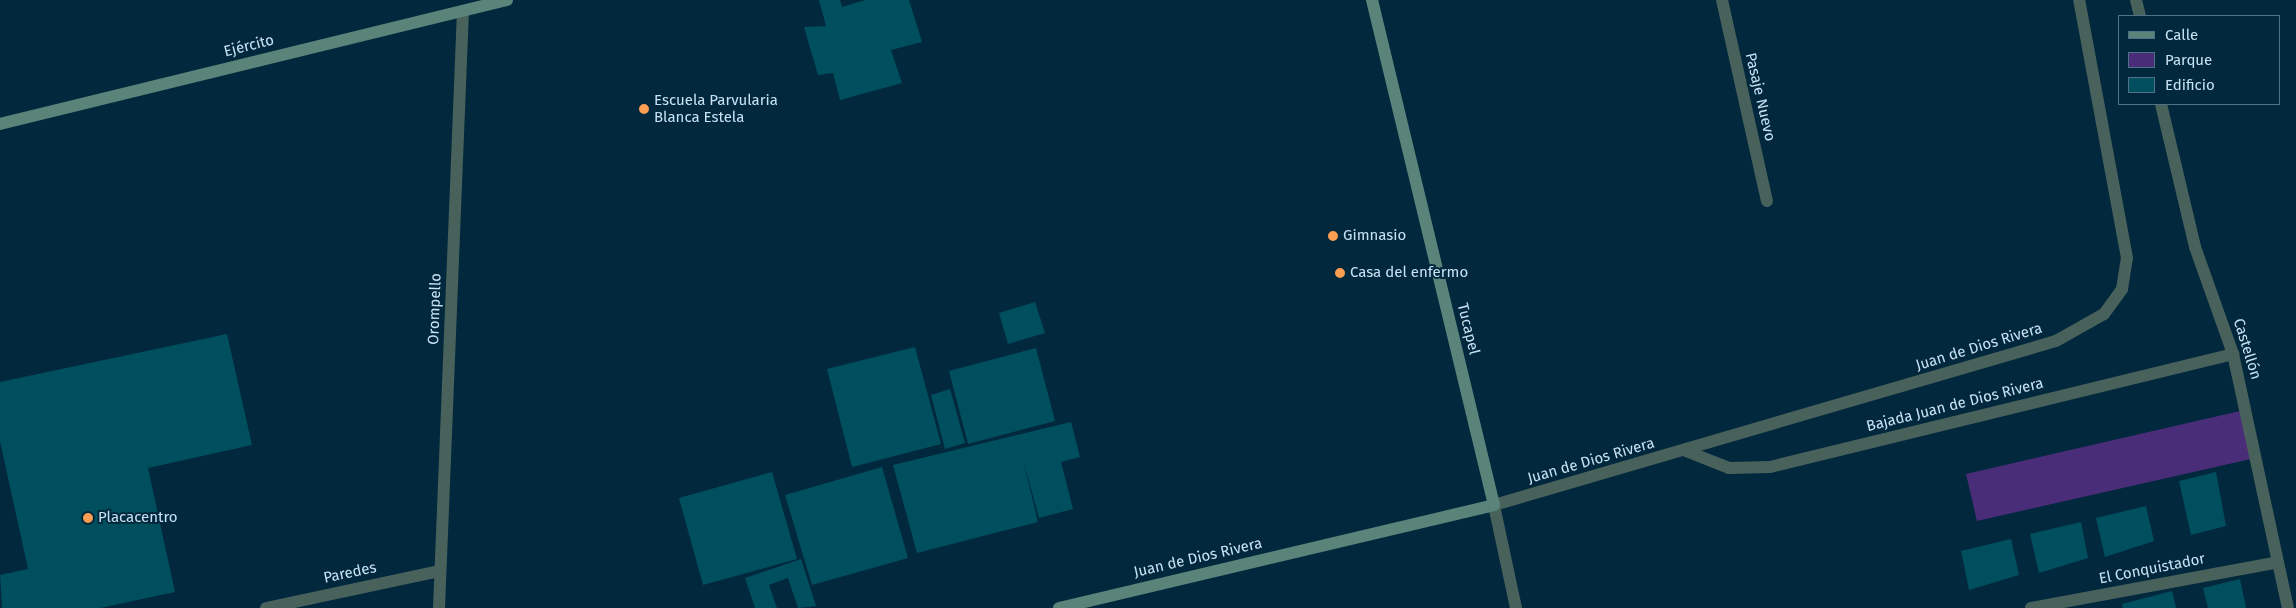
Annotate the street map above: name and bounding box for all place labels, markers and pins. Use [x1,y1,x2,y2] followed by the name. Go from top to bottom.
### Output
[654,91,778,126] place label: Escuela Parvularia Blanca Estela
[638,103,650,115] marker: Escuela Parvularia Blanca Estela
[1343,227,1406,245] place label: Gimnasio
[1327,230,1339,242] marker: Gimnasio
[1350,264,1468,282] place label: Casa del enfermo
[1334,267,1346,279] marker: Casa del enfermo
[98,509,178,527] place label: Placacentro
[82,512,94,524] marker: Placacentro

